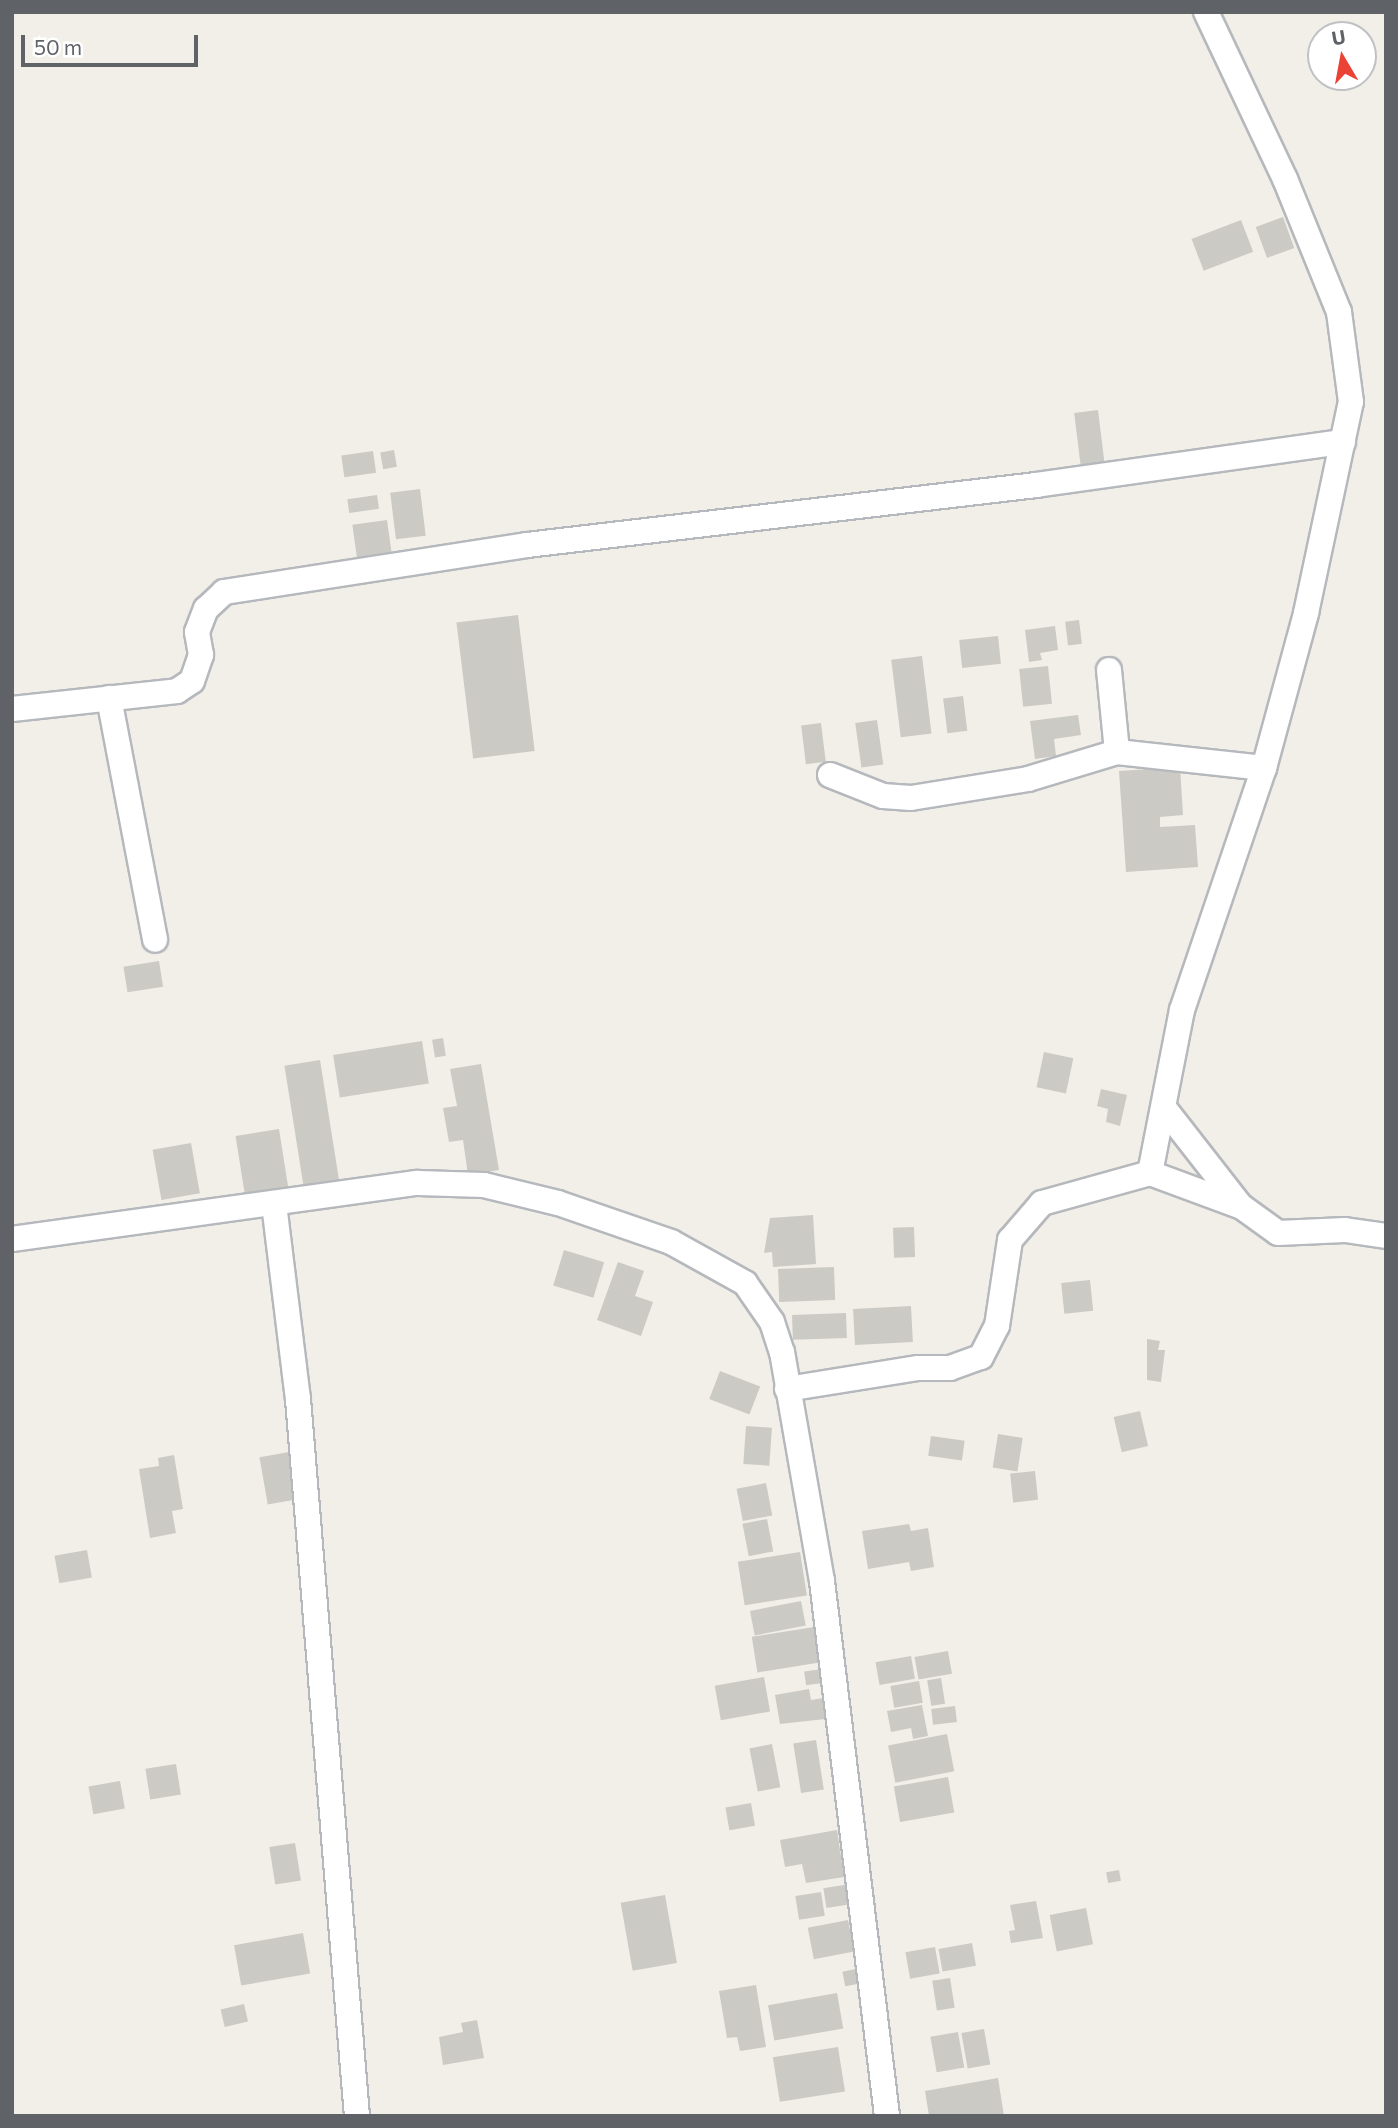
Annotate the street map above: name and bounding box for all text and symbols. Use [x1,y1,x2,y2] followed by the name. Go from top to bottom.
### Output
[24,21,201,65] scale bar
[1307,21,1377,91] north arrow
[1330,24,1347,49] text: U
[34,34,82,59] text: 50 m

